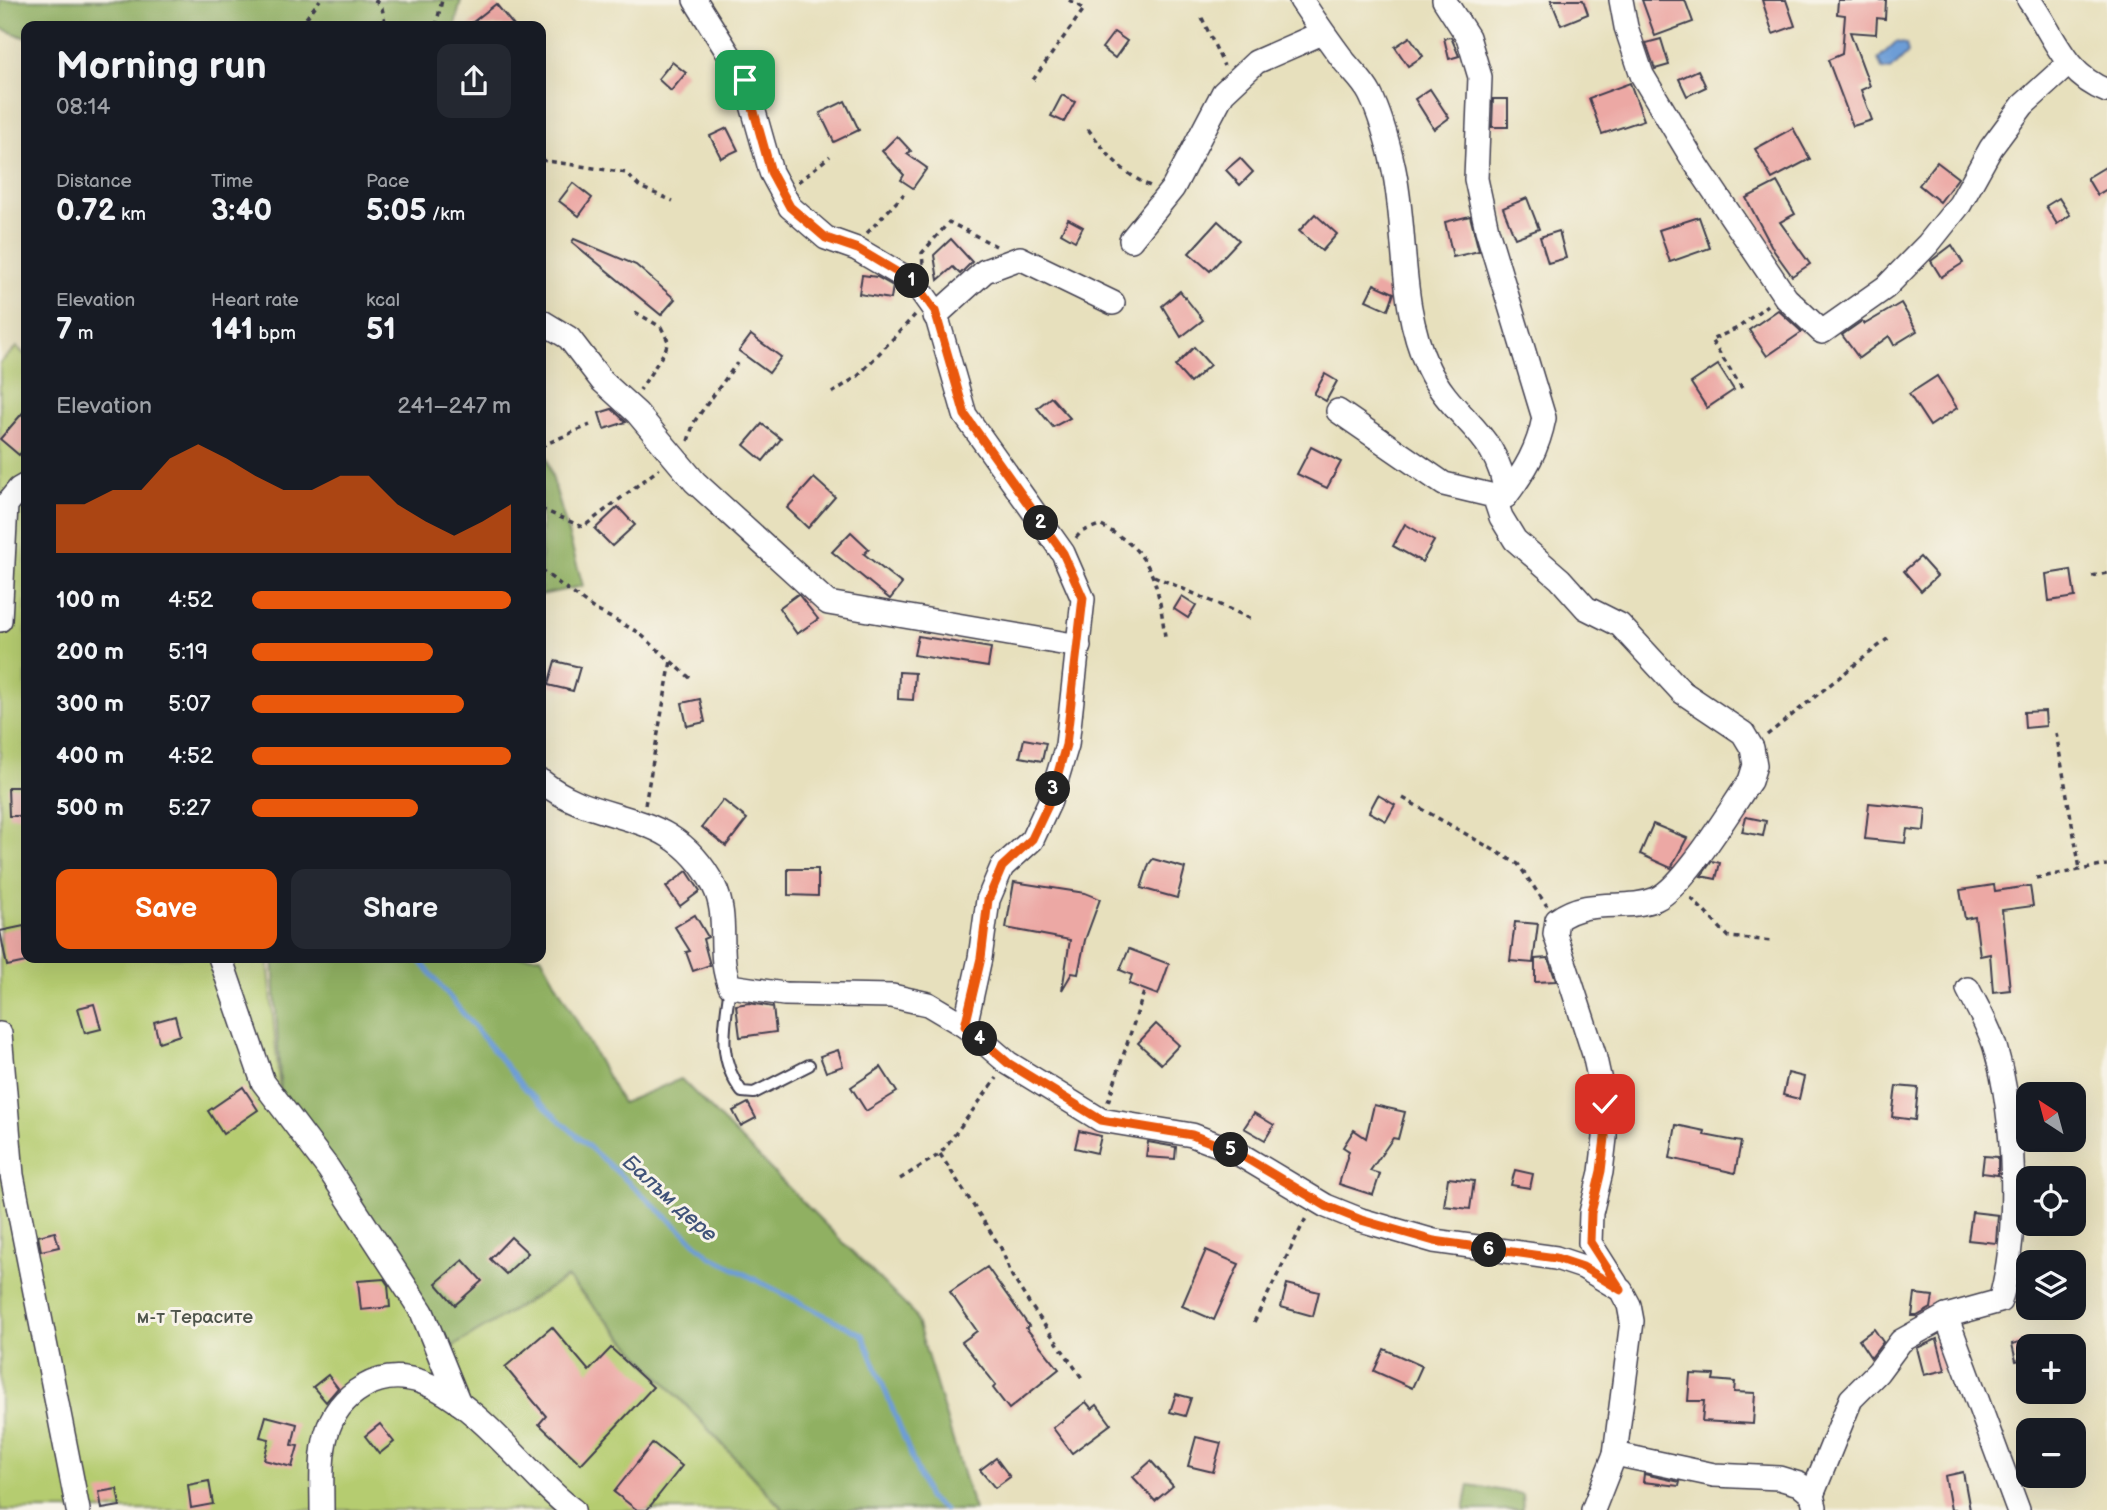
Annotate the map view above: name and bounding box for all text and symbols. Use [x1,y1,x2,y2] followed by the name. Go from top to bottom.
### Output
[56,44,267,89] text: Morning run
[437,44,511,118] button: share
[715,50,775,110] pin
[726,61,764,99] icon: arrive
[56,93,111,121] text: 08:14
[56,170,132,193] text: Distance
[211,170,253,193] text: Time
[366,170,409,193] text: Pace
[56,193,116,229] text: 0.72
[211,193,272,229] text: 3:40
[366,193,427,229] text: 5:05
[116,203,146,226] text: km
[427,203,465,226] text: /km
[894,264,930,298] pin: 1
[908,269,916,292] text: 1
[56,289,135,312] text: Elevation
[211,289,299,312] text: Heart rate
[366,289,400,312] text: kcal
[56,312,73,348] text: 7
[211,312,253,348] text: 141
[366,312,396,348] text: 51
[73,322,93,345] text: m
[253,322,296,345] text: bpm
[56,392,152,420] text: Elevation
[397,392,511,420] text: 241–247 m
[1024,505,1058,540] pin: 2
[1035,511,1046,534] text: 2
[56,586,120,614] text: 100 m
[168,586,213,614] text: 4:52
[56,638,124,666] text: 200 m
[168,638,208,666] text: 5:19
[56,690,124,718] text: 300 m
[168,690,211,718] text: 5:07
[56,742,124,770] text: 400 m
[168,742,213,770] text: 4:52
[1036,772,1070,806] pin: 3
[1047,777,1058,800] text: 3
[56,794,124,822] text: 500 m
[168,794,211,822] text: 5:27
[56,869,277,949] button: Save
[291,869,511,949] button: Share
[962,1021,998,1056] pin: 4
[974,1027,985,1050] text: 4
[1575,1074,1635,1134] pin
[2016,1082,2086,1152] north arrow
[2016,1082,2086,1488] map controls
[1586,1085,1624,1123] icon: check
[1214,1132,1248,1168] pin: 5
[1225,1138,1236,1161] text: 5
[617,1150,722,1247] water label: Балъм дере
[2016,1166,2086,1236] button: locate
[1472,1232,1506,1268] pin: 6
[1483,1238,1494,1261] text: 6
[2016,1250,2086,1320] button: layers
[137,1306,254,1329] park label: м-т Терасите
[2016,1334,2086,1404] button: +
[2016,1418,2086,1488] button: −

